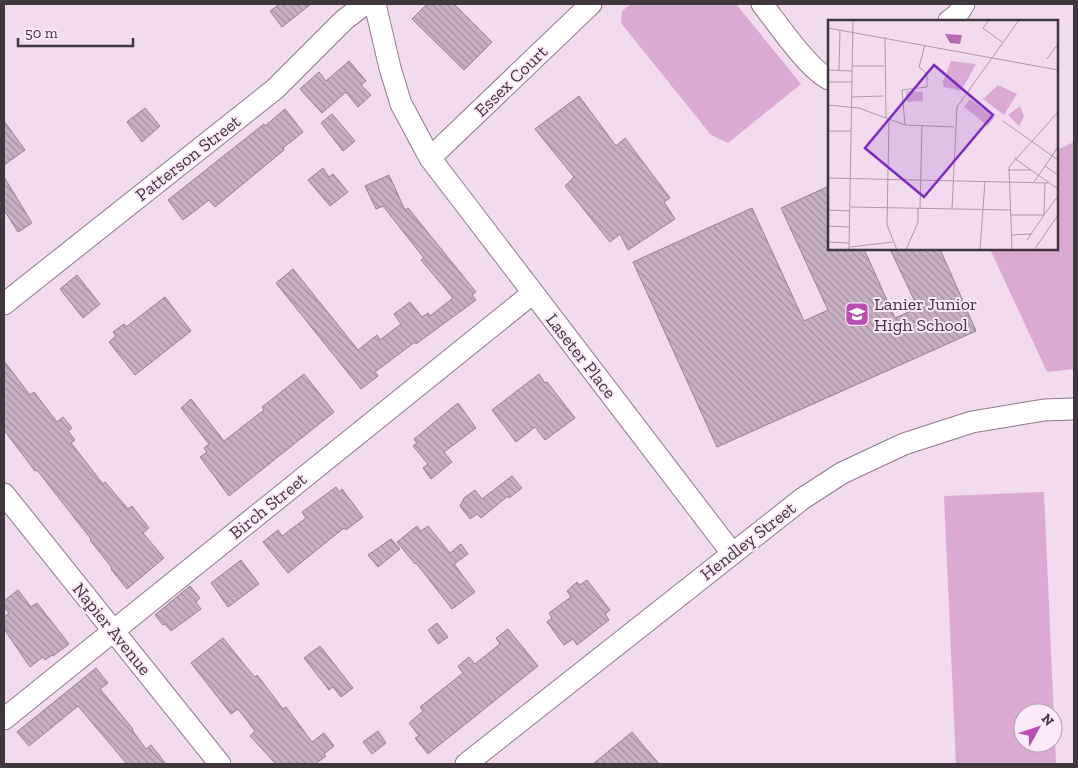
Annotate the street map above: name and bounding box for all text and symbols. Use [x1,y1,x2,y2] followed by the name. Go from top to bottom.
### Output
[18,15,132,47] scale bar
[828,20,1058,250] inset map
[25,24,58,42] text: 50 m
[470,41,552,121] street label: Essex Court
[131,110,245,206] street label: Patterson Street
[874,293,977,336] place label: Lanier Junior High School
[844,301,870,327] school or university icon: Lanier Junior High School
[541,309,621,403] street label: Laseter Place
[225,468,311,544] street label: Birch Street
[696,497,800,585] street label: Hendley Street
[68,578,156,680] street label: Napier Avenue
[1013,703,1063,753] north arrow
[1038,710,1058,730] text: N

